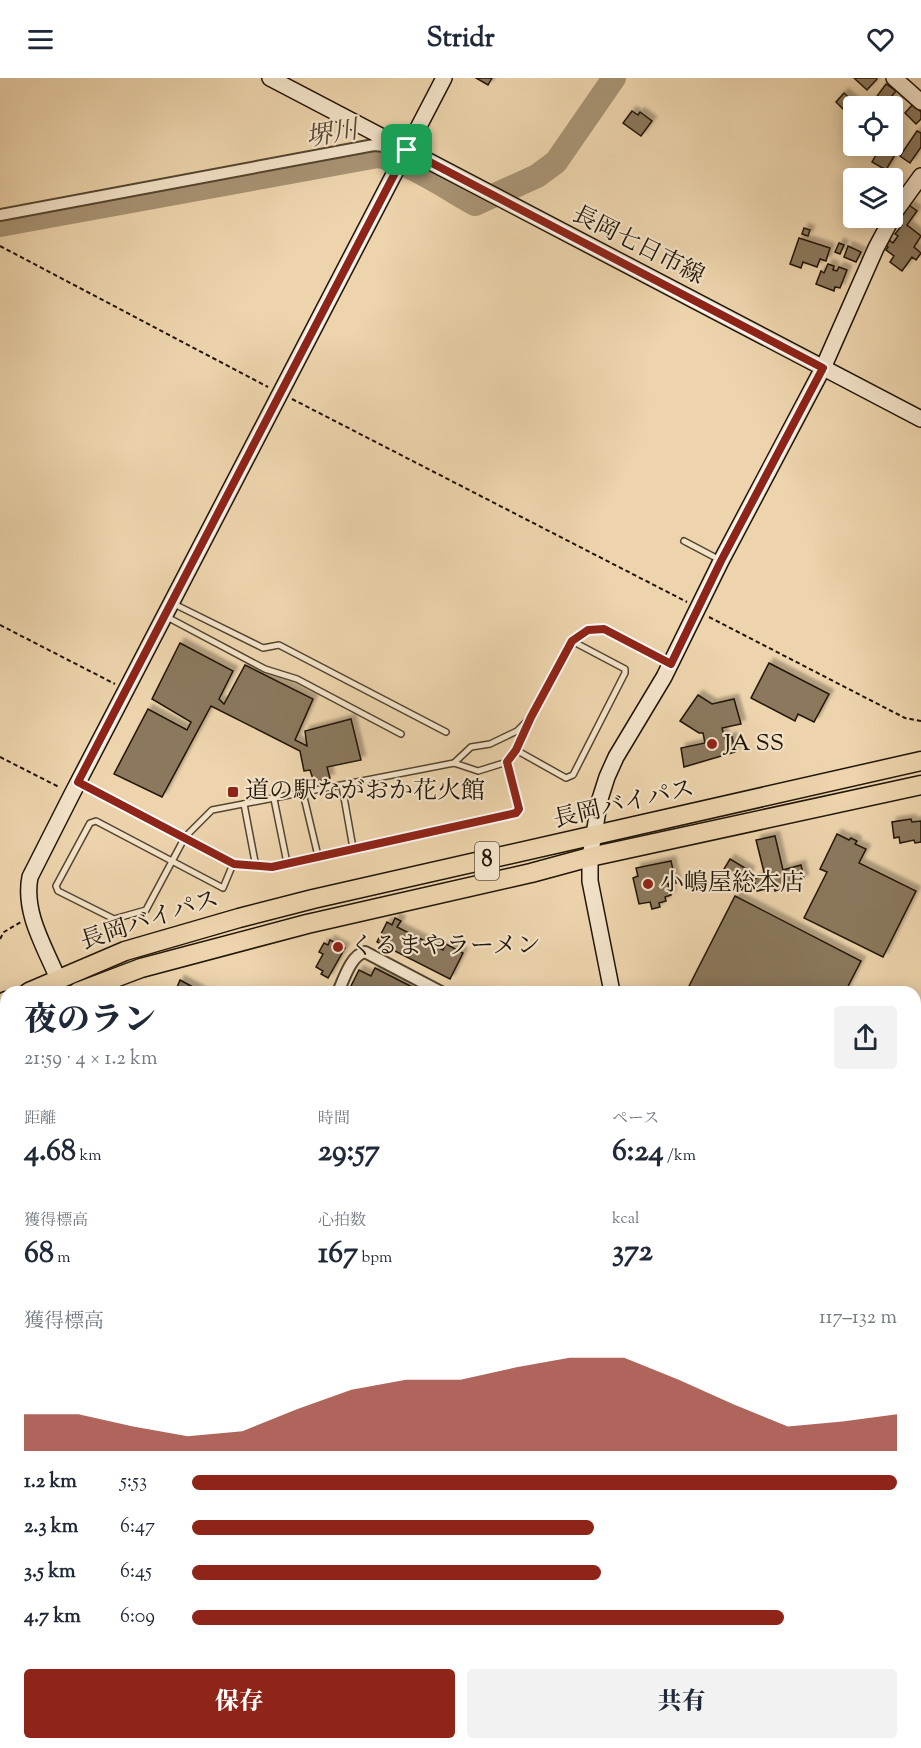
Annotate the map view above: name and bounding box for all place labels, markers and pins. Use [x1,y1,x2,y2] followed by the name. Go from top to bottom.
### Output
[381,124,432,175] pin
[722,727,784,761] place label: JA SS
[705,737,719,751] marker: JA SS
[245,775,485,809] place label: 道の駅ながおか花火館
[226,785,240,799] marker: 道の駅ながおか花火館
[660,867,804,901] place label: 小嶋屋総本店
[641,877,655,891] marker: 小嶋屋総本店
[350,930,541,964] place label: くるまやラーメン
[331,940,345,954] marker: くるまやラーメン

